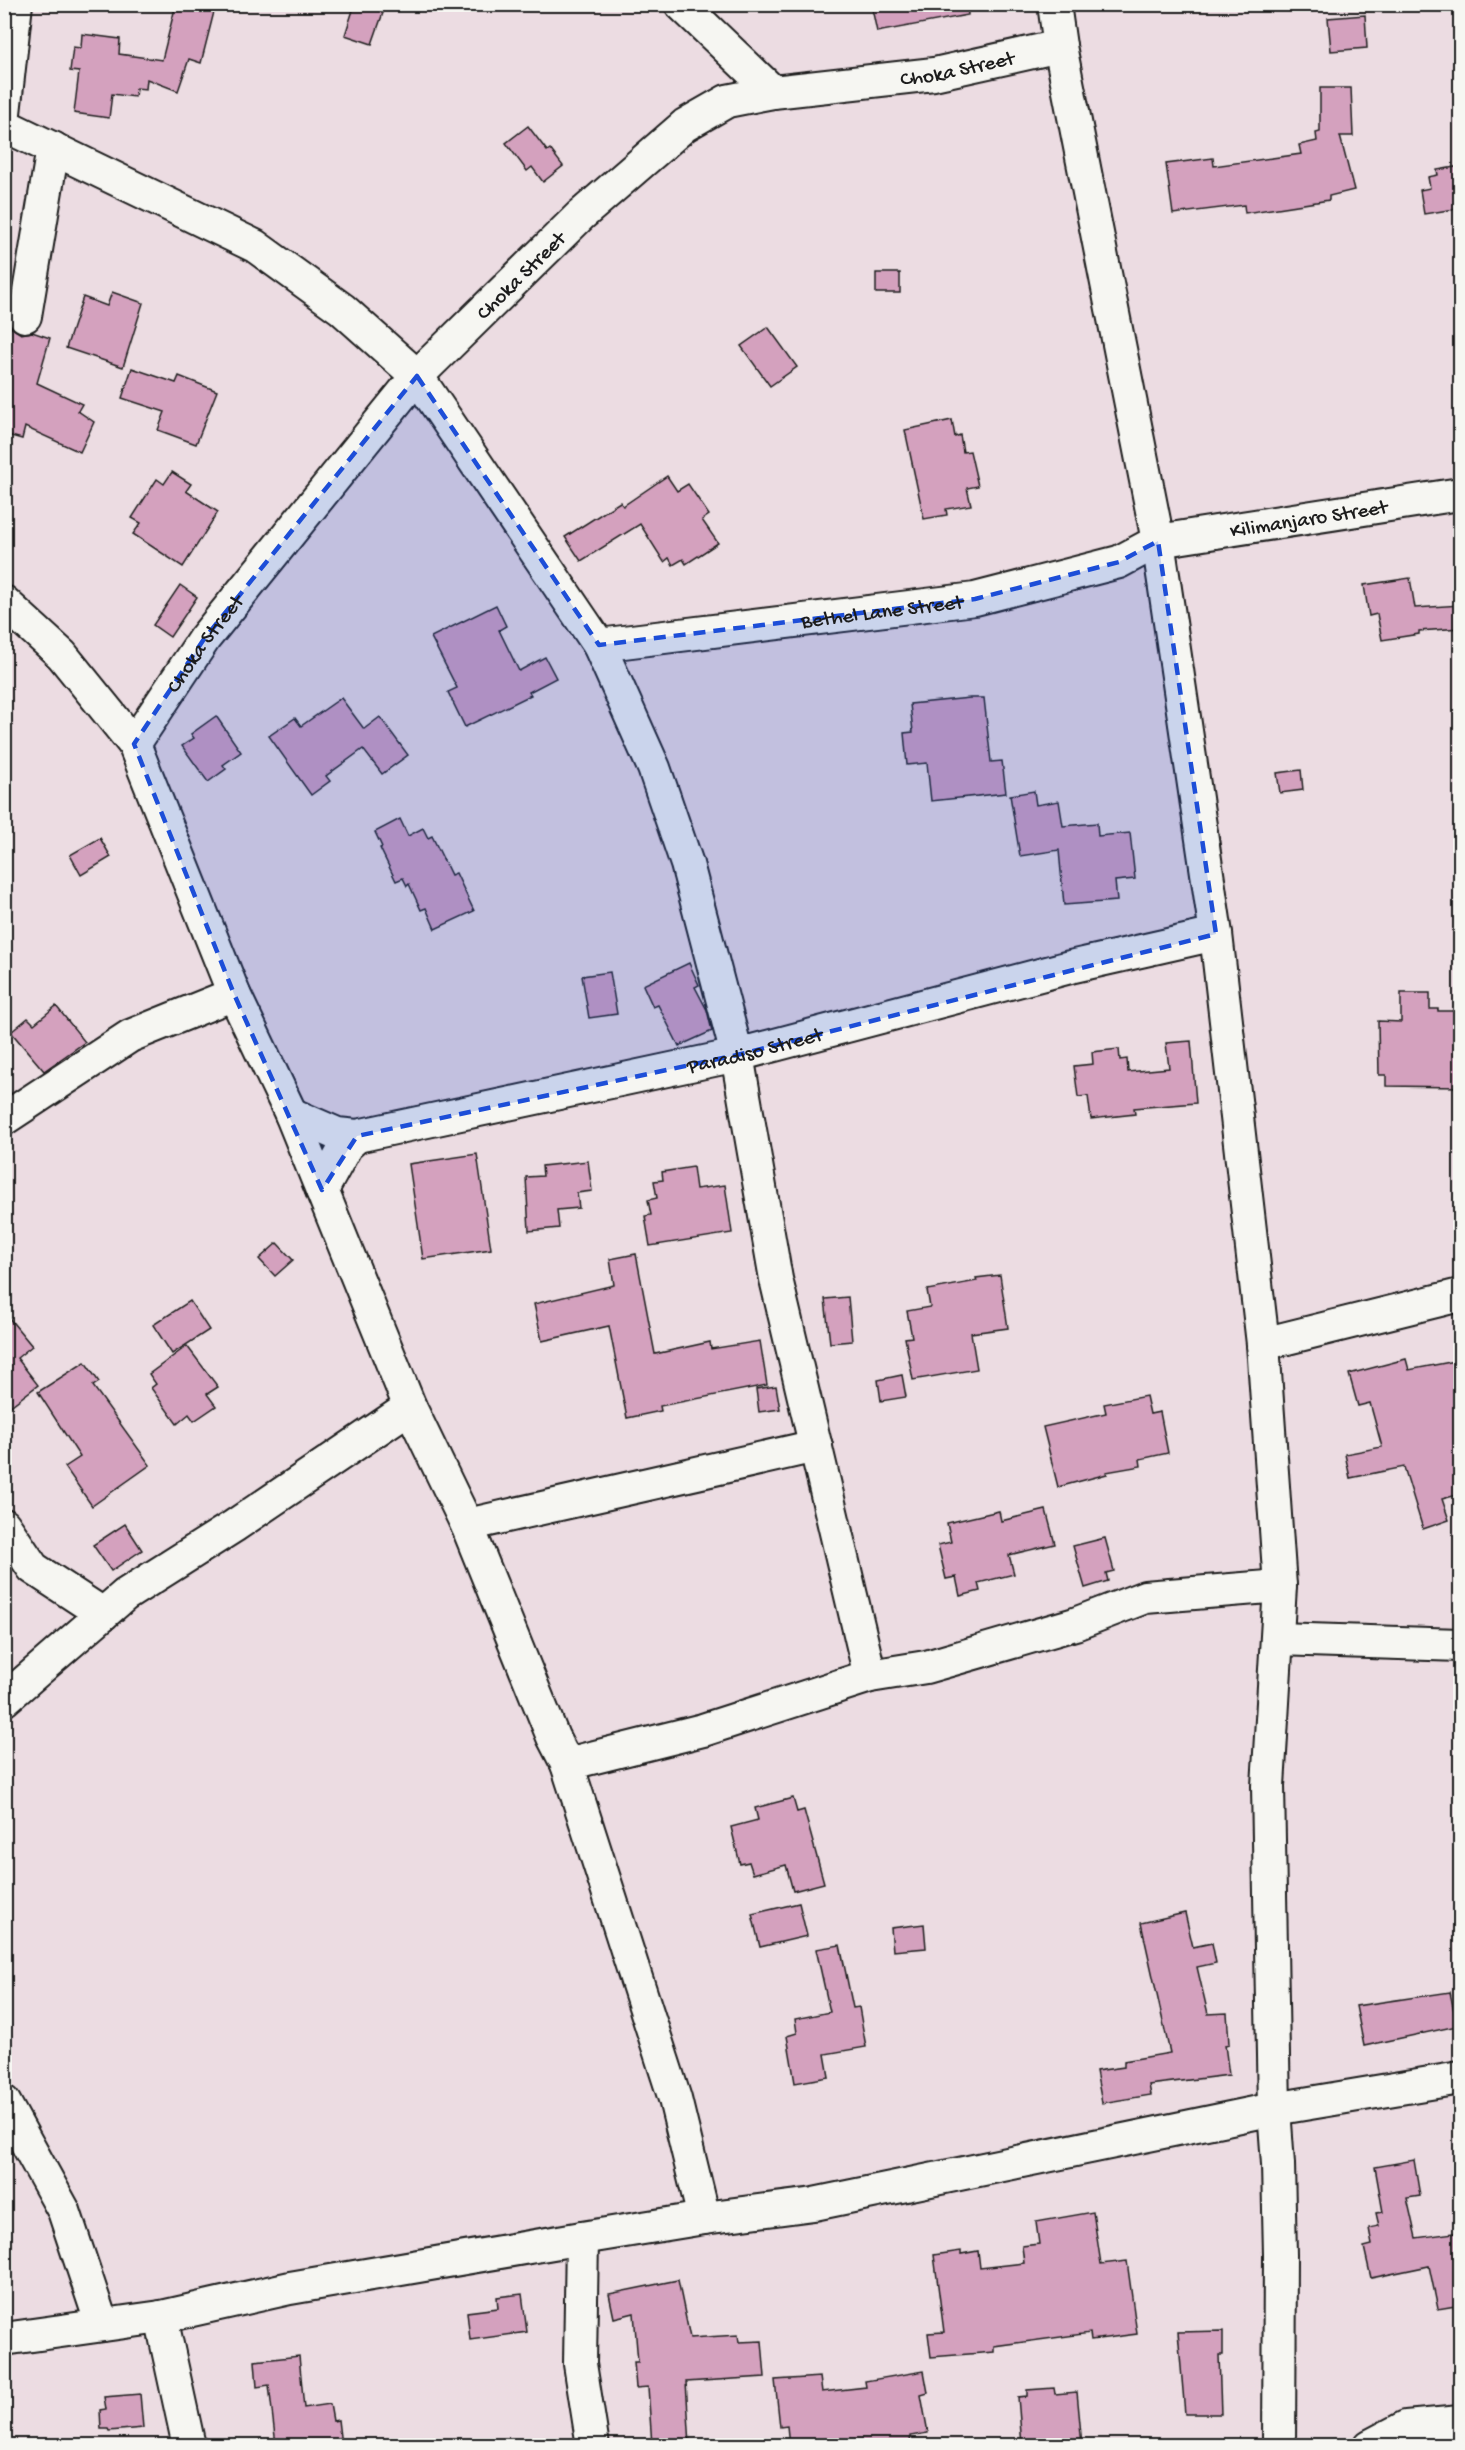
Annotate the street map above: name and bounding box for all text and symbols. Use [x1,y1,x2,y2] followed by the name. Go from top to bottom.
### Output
[899,47,1019,94] street label: Choka Street
[472,226,574,327] street label: Choka Street
[1228,496,1392,546] street label: Kilimanjaro Street
[163,589,252,699] street label: Choka Street
[799,591,967,636] street label: Bethel Lane Street
[684,1023,828,1082] street label: Paradiso Street

